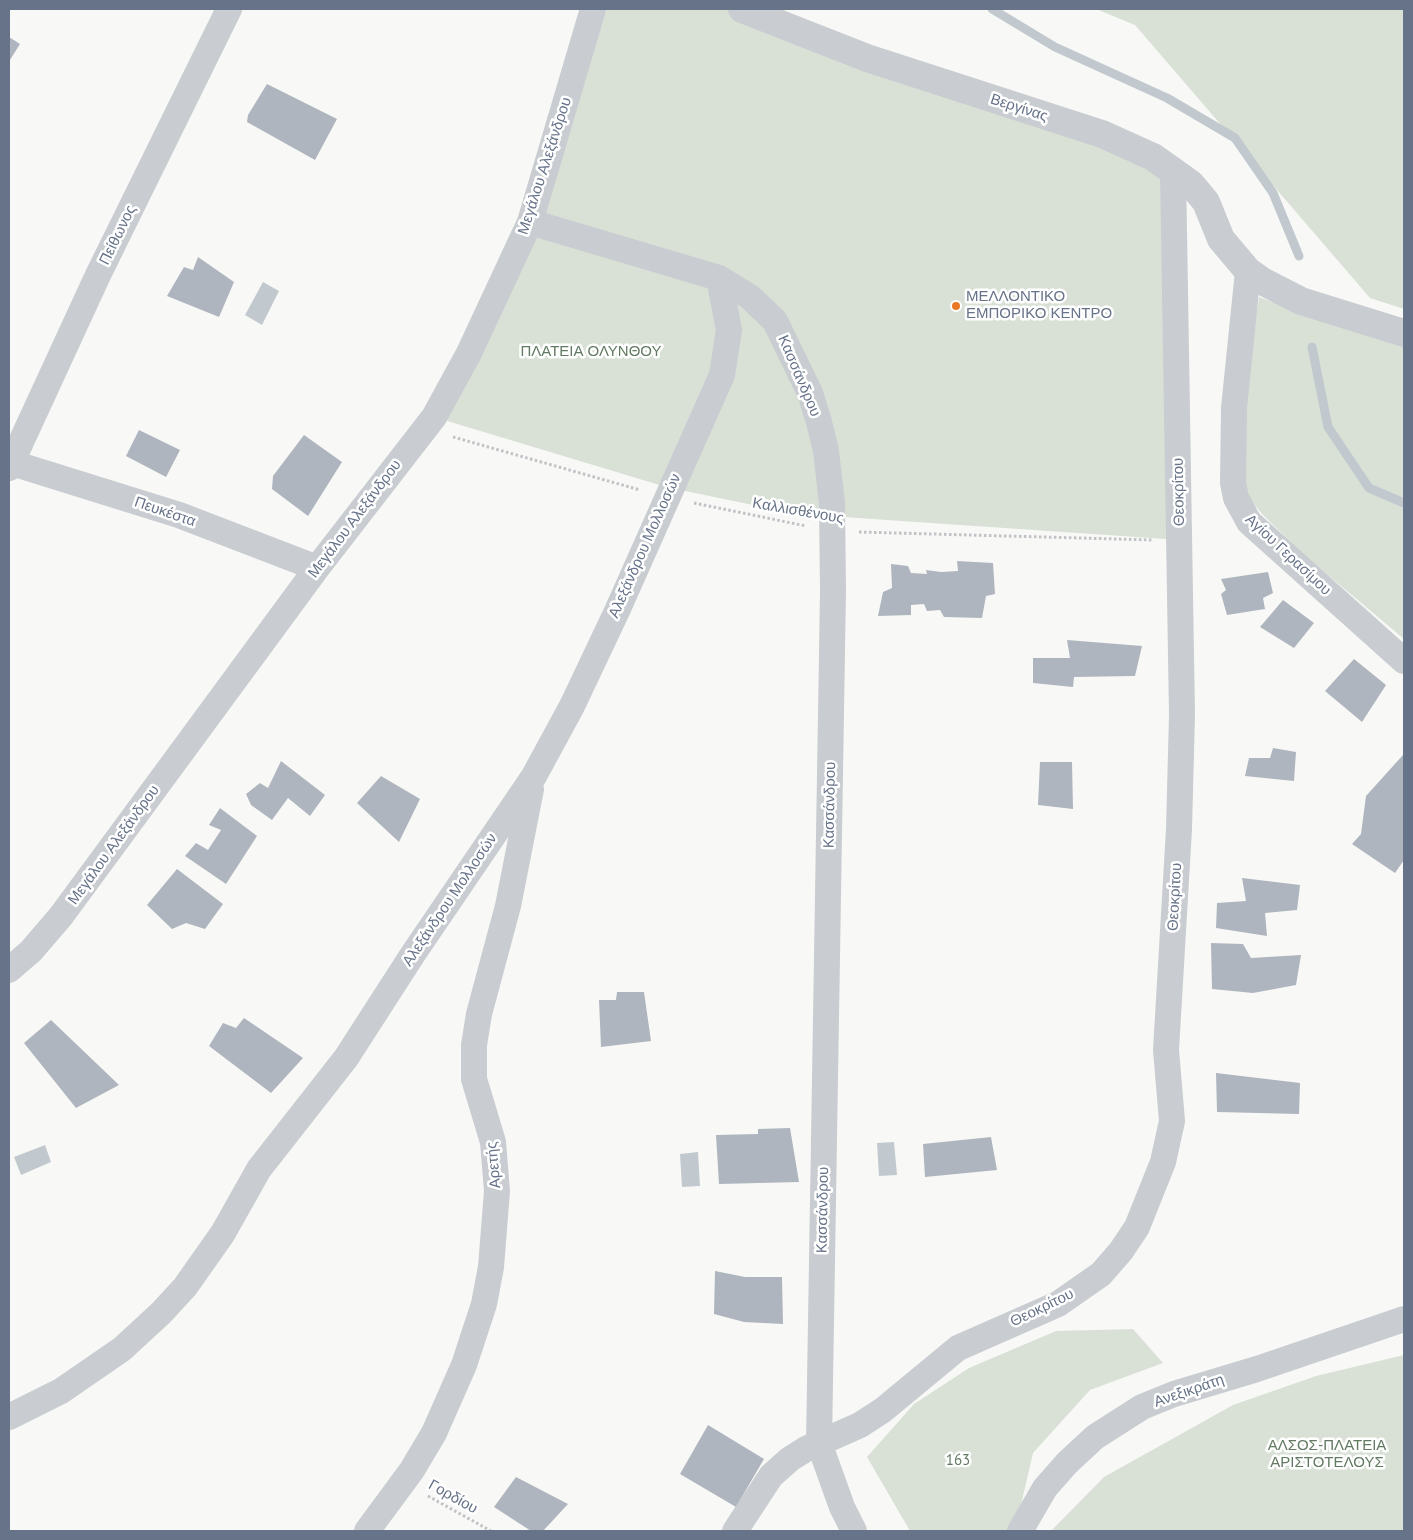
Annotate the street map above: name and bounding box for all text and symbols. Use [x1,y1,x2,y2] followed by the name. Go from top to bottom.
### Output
[988,90,1050,126] street label: Βεργίνας
[514,95,576,237] street label: Μεγάλου Αλεξάνδρου
[96,202,140,268] street label: Πείθωνος
[966,288,1112,323] place label: ΜΕΛΛΟΝΤΙΚΟ ΕΜΠΟΡΙΚΟ ΚΕΝΤΡΟ
[950,300,962,312] marker: ΜΕΛΛΟΝΤΙΚΟ ΕΜΠΟΡΙΚΟ ΚΕΝΤΡΟ
[774,333,824,419] street label: Κασσάνδρου
[520,343,662,361] park label: ΠΛΑΤΕΙΑ ΟΛΥΝΘΟΥ
[305,456,405,582] street label: Μεγάλου Αλεξάνδρου
[1169,458,1189,526] street label: Θεοκρίτου
[605,471,685,621] street label: Αλεξάνδρου Μολλοσών
[132,493,198,531] street label: Πευκέστα
[751,494,845,528] street label: Καλλισθένους
[1241,511,1335,599] street label: Αγίου Γερασίμου
[820,762,840,848] street label: Κασσάνδρου
[65,782,163,908] street label: Μεγάλου Αλεξάνδρου
[399,830,501,970] street label: Αλεξάνδρου Μολλοσών
[1164,862,1186,932] street label: Θεοκρίτου
[483,1141,505,1189] street label: Αρετής
[813,1167,833,1253] street label: Κασσάνδρου
[1007,1285,1077,1331] street label: Θεοκρίτου
[1152,1371,1226,1411] street label: Ανεξικράτη
[1268,1437,1386,1472] park label: ΑΛΣΟΣ-ΠΛΑΤΕΙΑ ΑΡΙΣΤΟΤΕΛΟΥΣ
[946,1452,970,1470] park label: 163
[425,1476,481,1518] street label: Γορδίου

